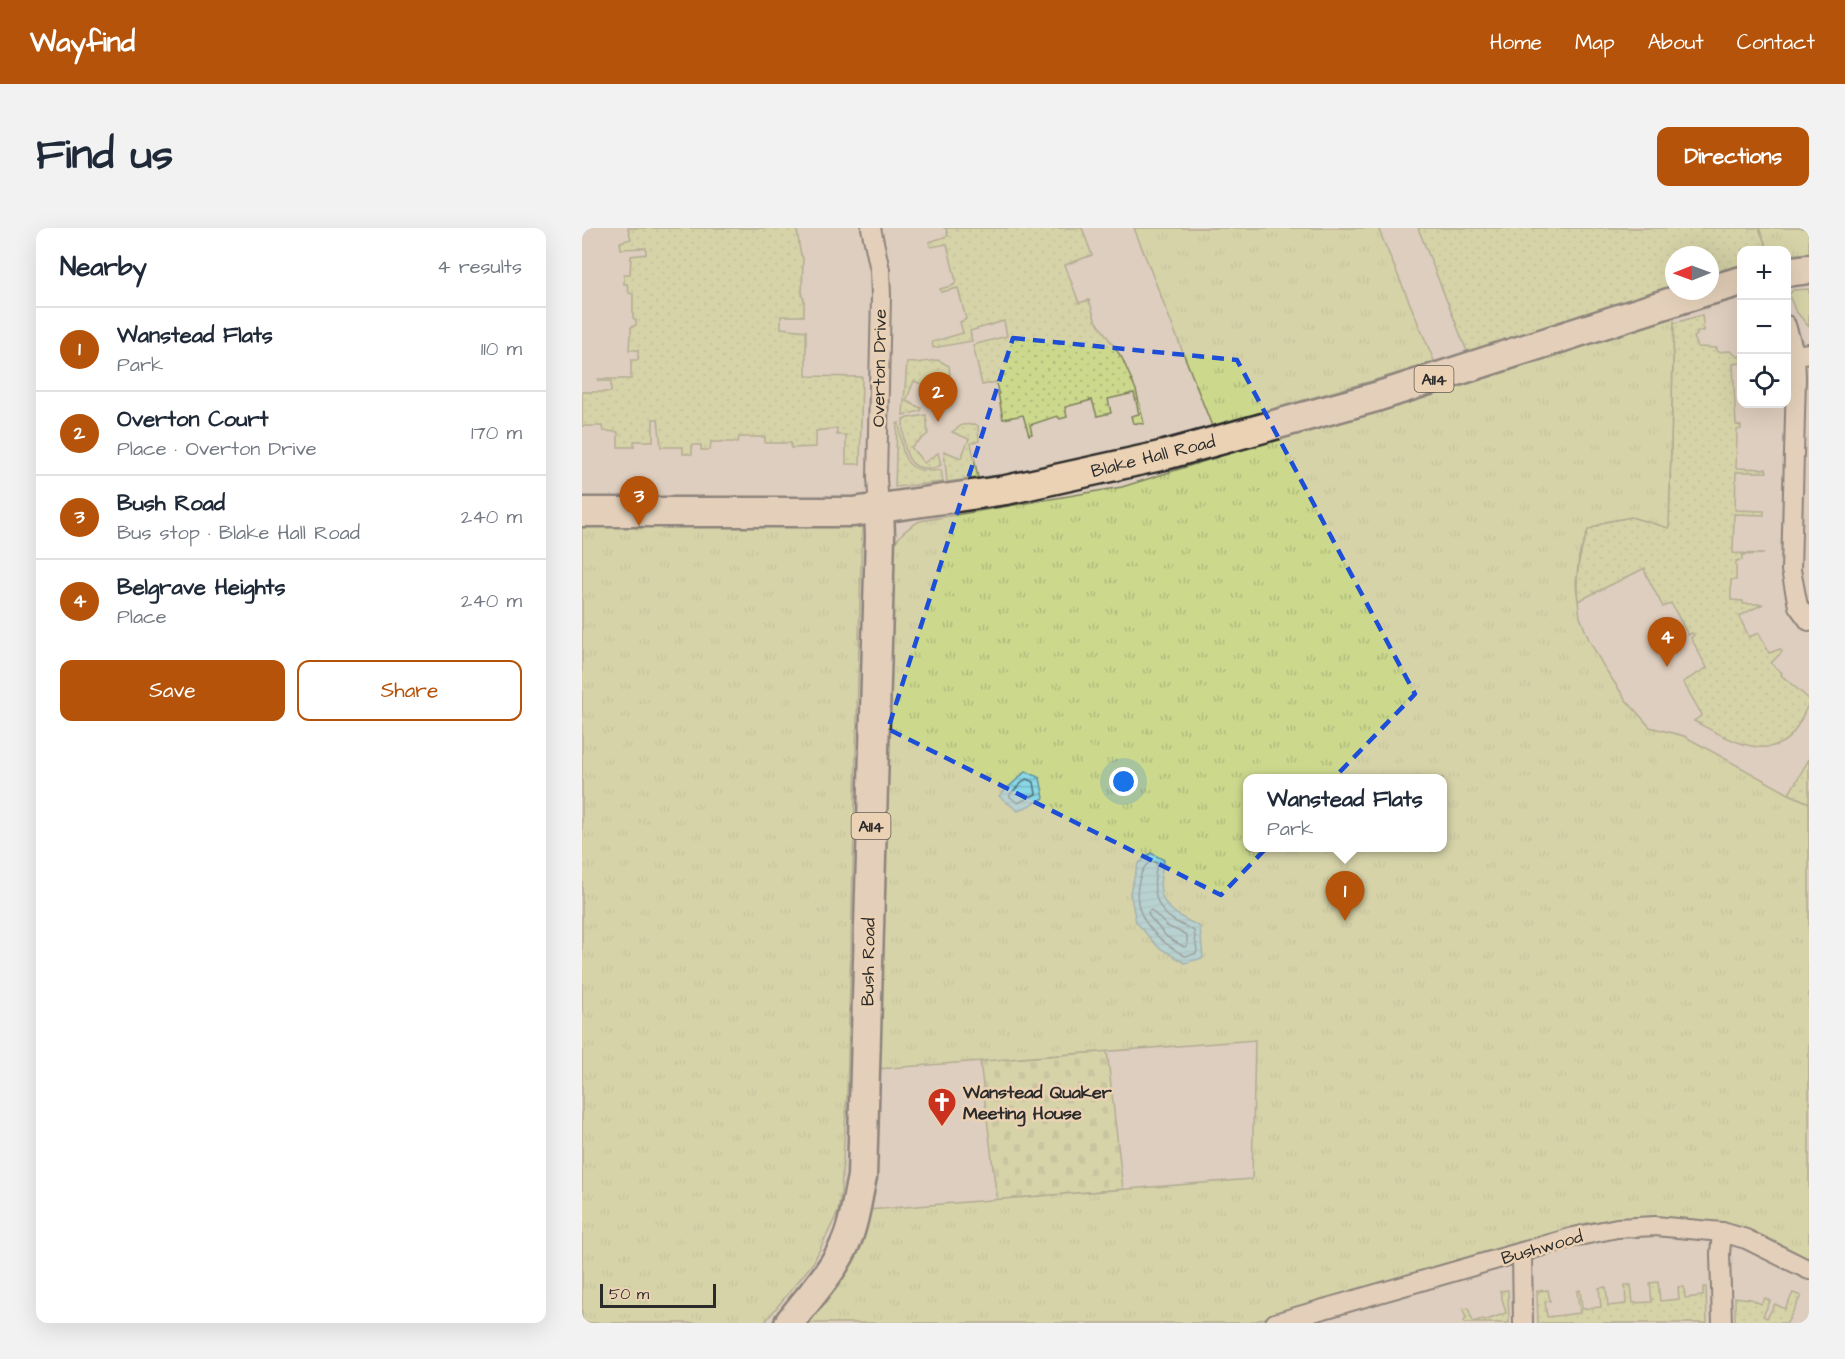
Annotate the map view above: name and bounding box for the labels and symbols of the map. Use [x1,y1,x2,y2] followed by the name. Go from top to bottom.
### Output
[1665,246,1719,300] north arrow
[866,309,893,427] street label: Overton Drive
[1414,366,1454,392] road number: A114
[918,372,958,422] pin: 2
[1088,429,1218,484] street label: Blake Hall Road
[620,476,658,526] pin: 3
[1648,618,1686,667] pin: 4
[1109,767,1138,796] your location
[852,813,890,839] road number: A114
[1326,872,1365,921] pin: 1
[855,918,882,1006] street label: Bush Road
[962,1080,1112,1127] place label: Wanstead Quaker Meeting House
[926,1086,958,1128] church icon: Wanstead Quaker Meeting House
[1498,1224,1586,1271] street label: Bushwood
[600,1281,716,1308] scale bar

